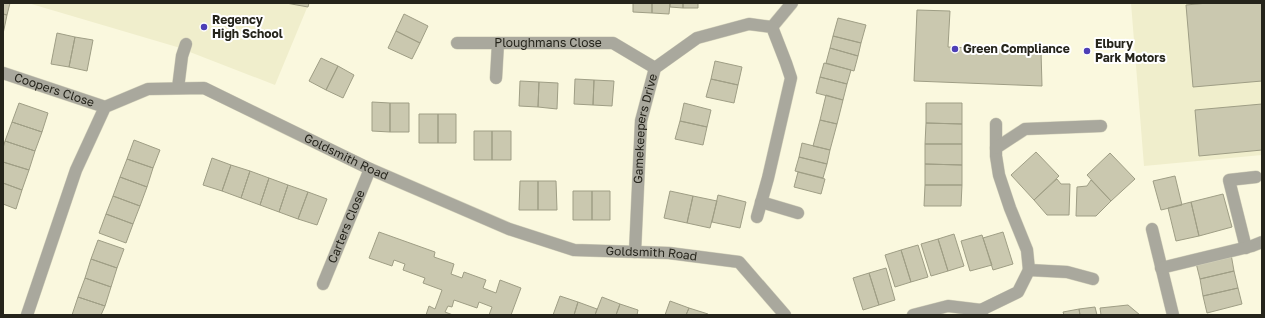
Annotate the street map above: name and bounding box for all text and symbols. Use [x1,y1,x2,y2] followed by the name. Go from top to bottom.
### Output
[212,12,283,41] place label: Regency High School
[199,22,209,32] marker: Regency High School
[494,35,602,50] street label: Ploughmans Close
[1095,36,1166,65] place label: Elbury Park Motors
[963,41,1070,56] place label: Green Compliance
[950,44,960,54] marker: Green Compliance
[1082,46,1092,56] marker: Elbury Park Motors
[12,69,96,110] street label: Coopers Close
[630,72,660,184] street label: Gamekeepers Drive
[302,130,391,183] street label: Goldsmith Road
[324,187,368,265] street label: Carters Close
[605,243,698,264] street label: Goldsmith Road

